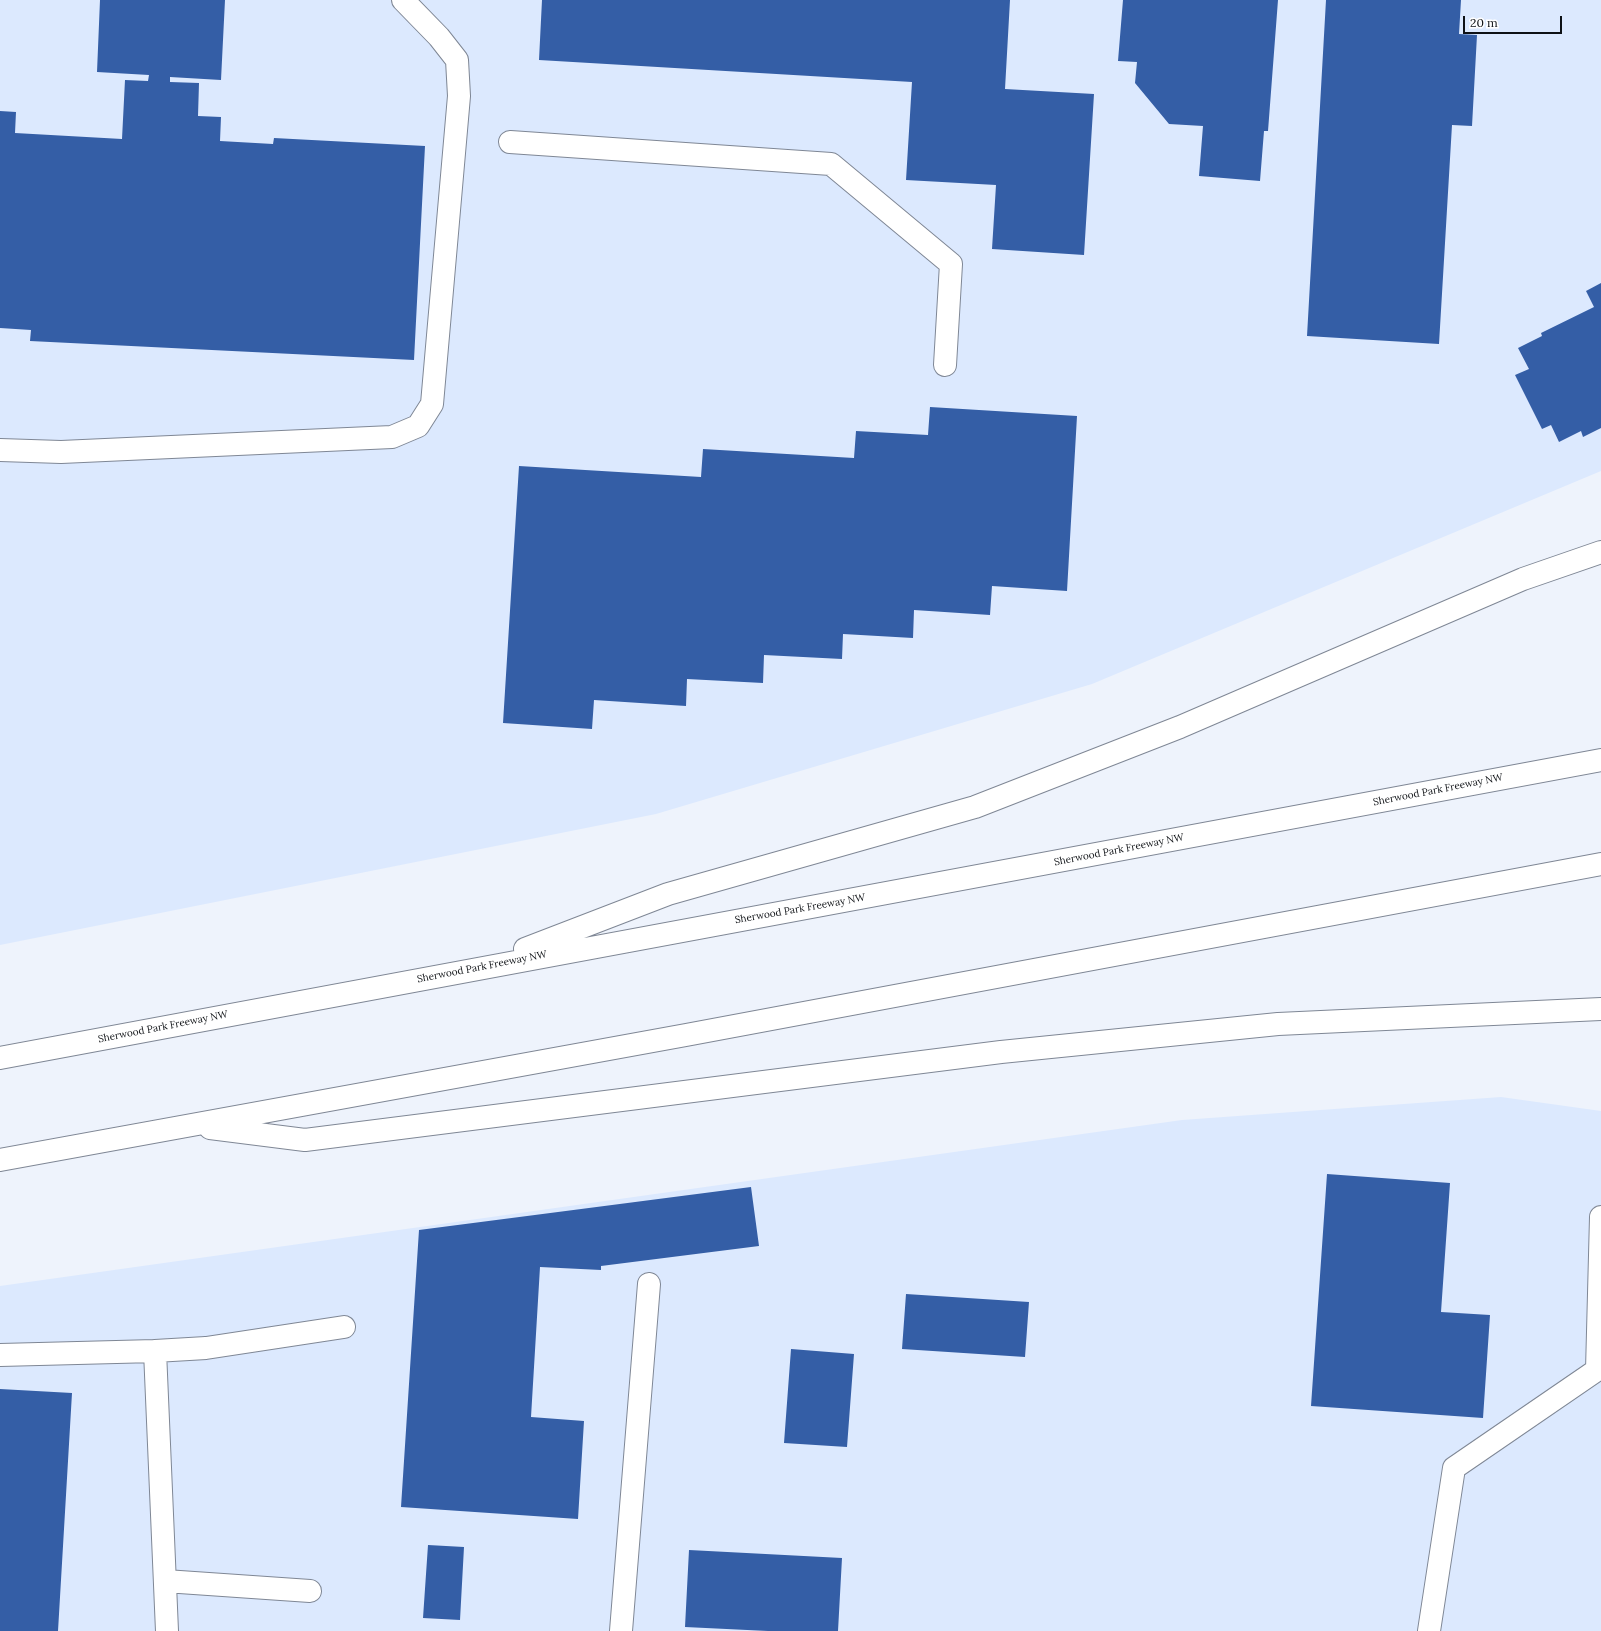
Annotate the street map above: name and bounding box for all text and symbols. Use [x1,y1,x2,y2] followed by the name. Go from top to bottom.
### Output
[1465,8,1564,34] scale bar
[1470,15,1498,30] text: 20 m
[1372,772,1504,808] street label: Sherwood Park Freeway NW
[1053,832,1185,868] street label: Sherwood Park Freeway NW
[734,892,866,926] street label: Sherwood Park Freeway NW
[416,949,548,985] street label: Sherwood Park Freeway NW
[97,1009,229,1045] street label: Sherwood Park Freeway NW

